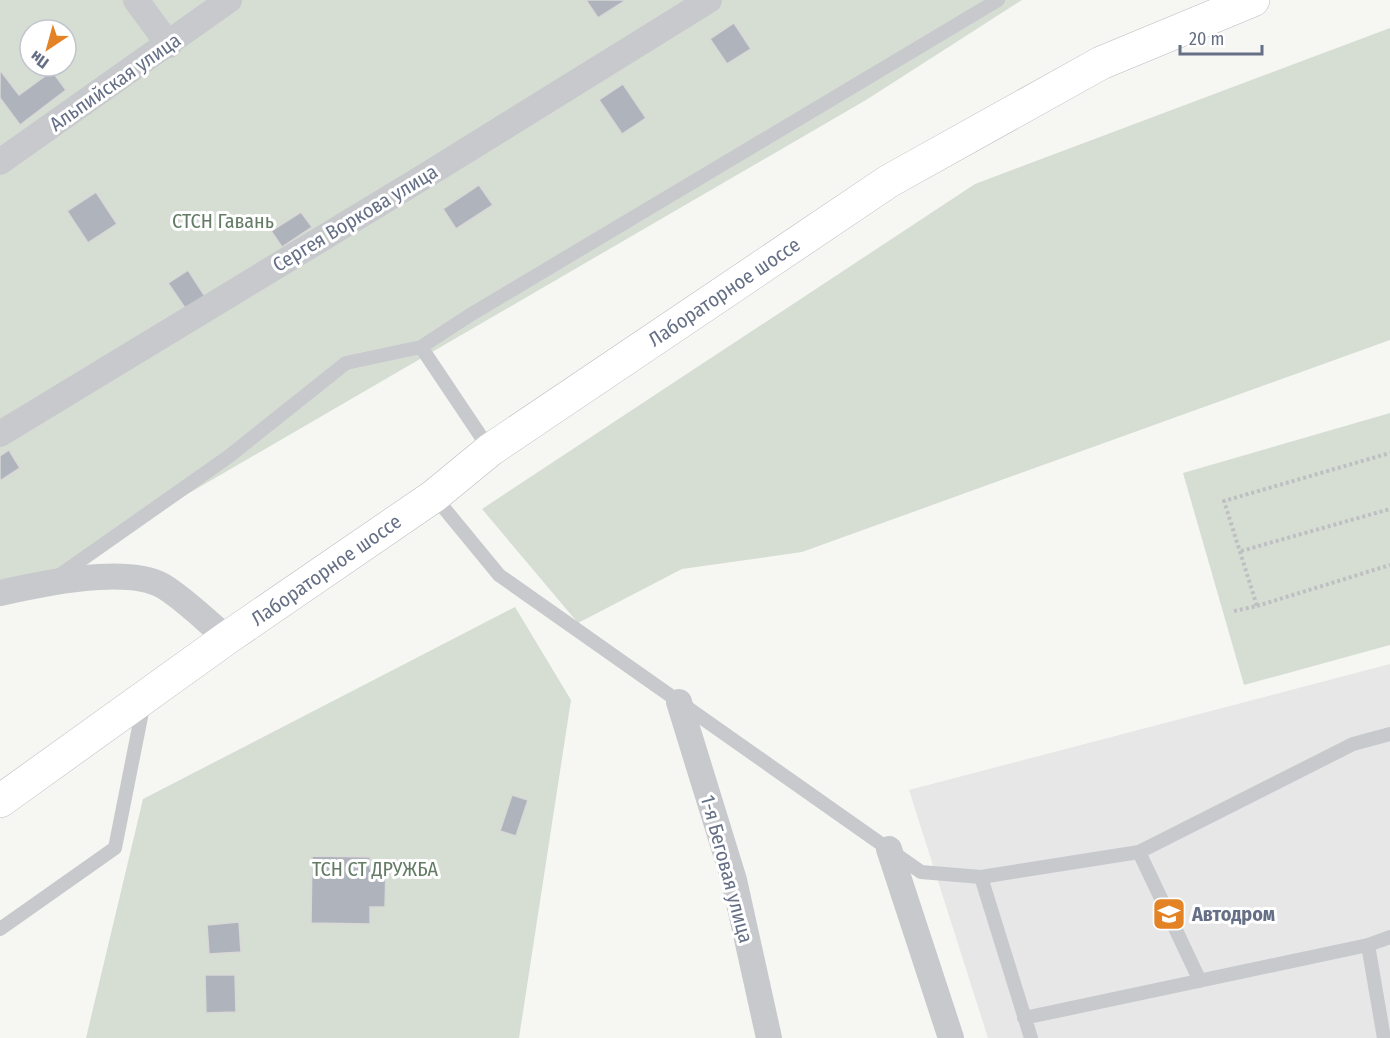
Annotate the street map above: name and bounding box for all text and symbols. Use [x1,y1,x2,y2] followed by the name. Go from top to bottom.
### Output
[18,18,78,78] north arrow
[1180,18,1262,56] scale bar
[45,28,185,136] street label: Альпийская улица
[1189,28,1224,50] text: 20 m
[27,47,52,73] text: Пн
[268,159,442,277] street label: Сергея Воркова улица
[172,209,274,233] park label: СТСН Гавань
[644,232,804,352] street label: Лабораторное шоссе
[246,509,406,631] street label: Лабораторное шоссе
[696,792,758,946] street label: 1-я Беговая улица
[312,857,438,881] park label: ТСН СТ ДРУЖБА
[1151,896,1187,932] school or university icon: Автодром
[1191,902,1275,926] place label: Автодром

